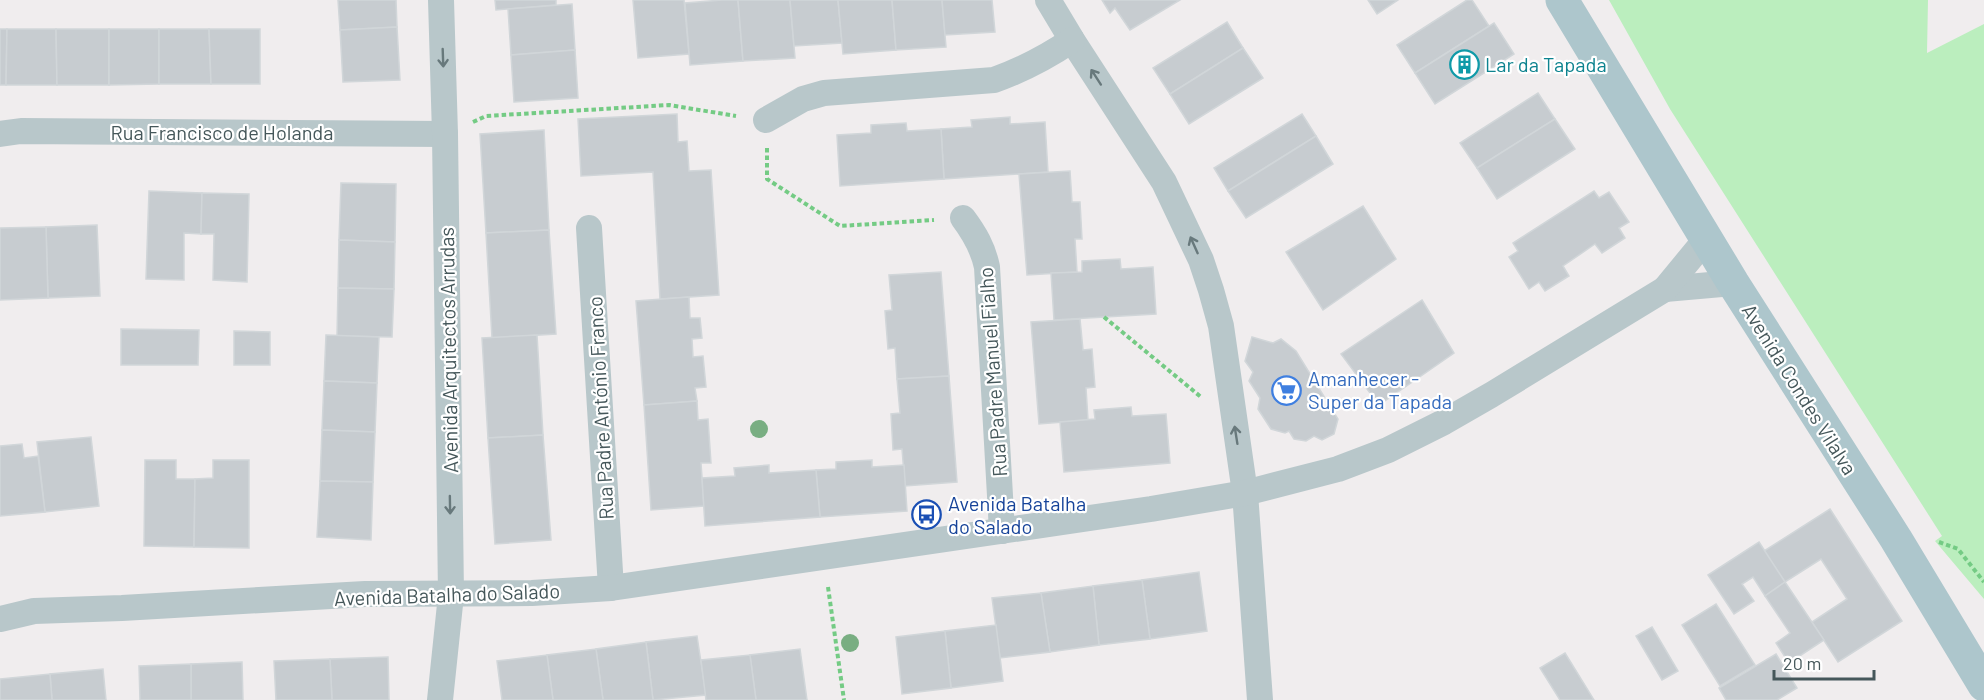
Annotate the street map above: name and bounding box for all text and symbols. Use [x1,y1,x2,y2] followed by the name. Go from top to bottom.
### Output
[437,48,448,68] one-way arrow
[1448,48,1480,80] building icon: Lar da Tapada
[1485,52,1607,76] place label: Lar da Tapada
[1090,70,1102,86] one-way arrow
[111,120,333,144] street label: Rua Francisco de Holanda
[434,227,462,473] street label: Avenida Arquitectos Arrudas
[1188,237,1199,255] one-way arrow
[973,266,1011,478] street label: Rua Padre Manuel Fialho
[582,296,618,520] street label: Rua Padre António Franco
[1738,299,1862,479] street label: Avenida Condes Vilalva
[1308,366,1452,413] place label: Amanhecer - Super da Tapada
[1271,374,1303,406] supermarket icon: Amanhecer - Super da Tapada
[1231,426,1242,445] one-way arrow
[948,491,1086,538] place label: Avenida Batalha do Salado
[444,495,456,515] one-way arrow
[911,499,943,531] bus stop icon: Avenida Batalha do Salado
[333,578,561,610] street label: Avenida Batalha do Salado
[1774,643,1874,681] scale bar
[1783,652,1821,674] text: 20 m

